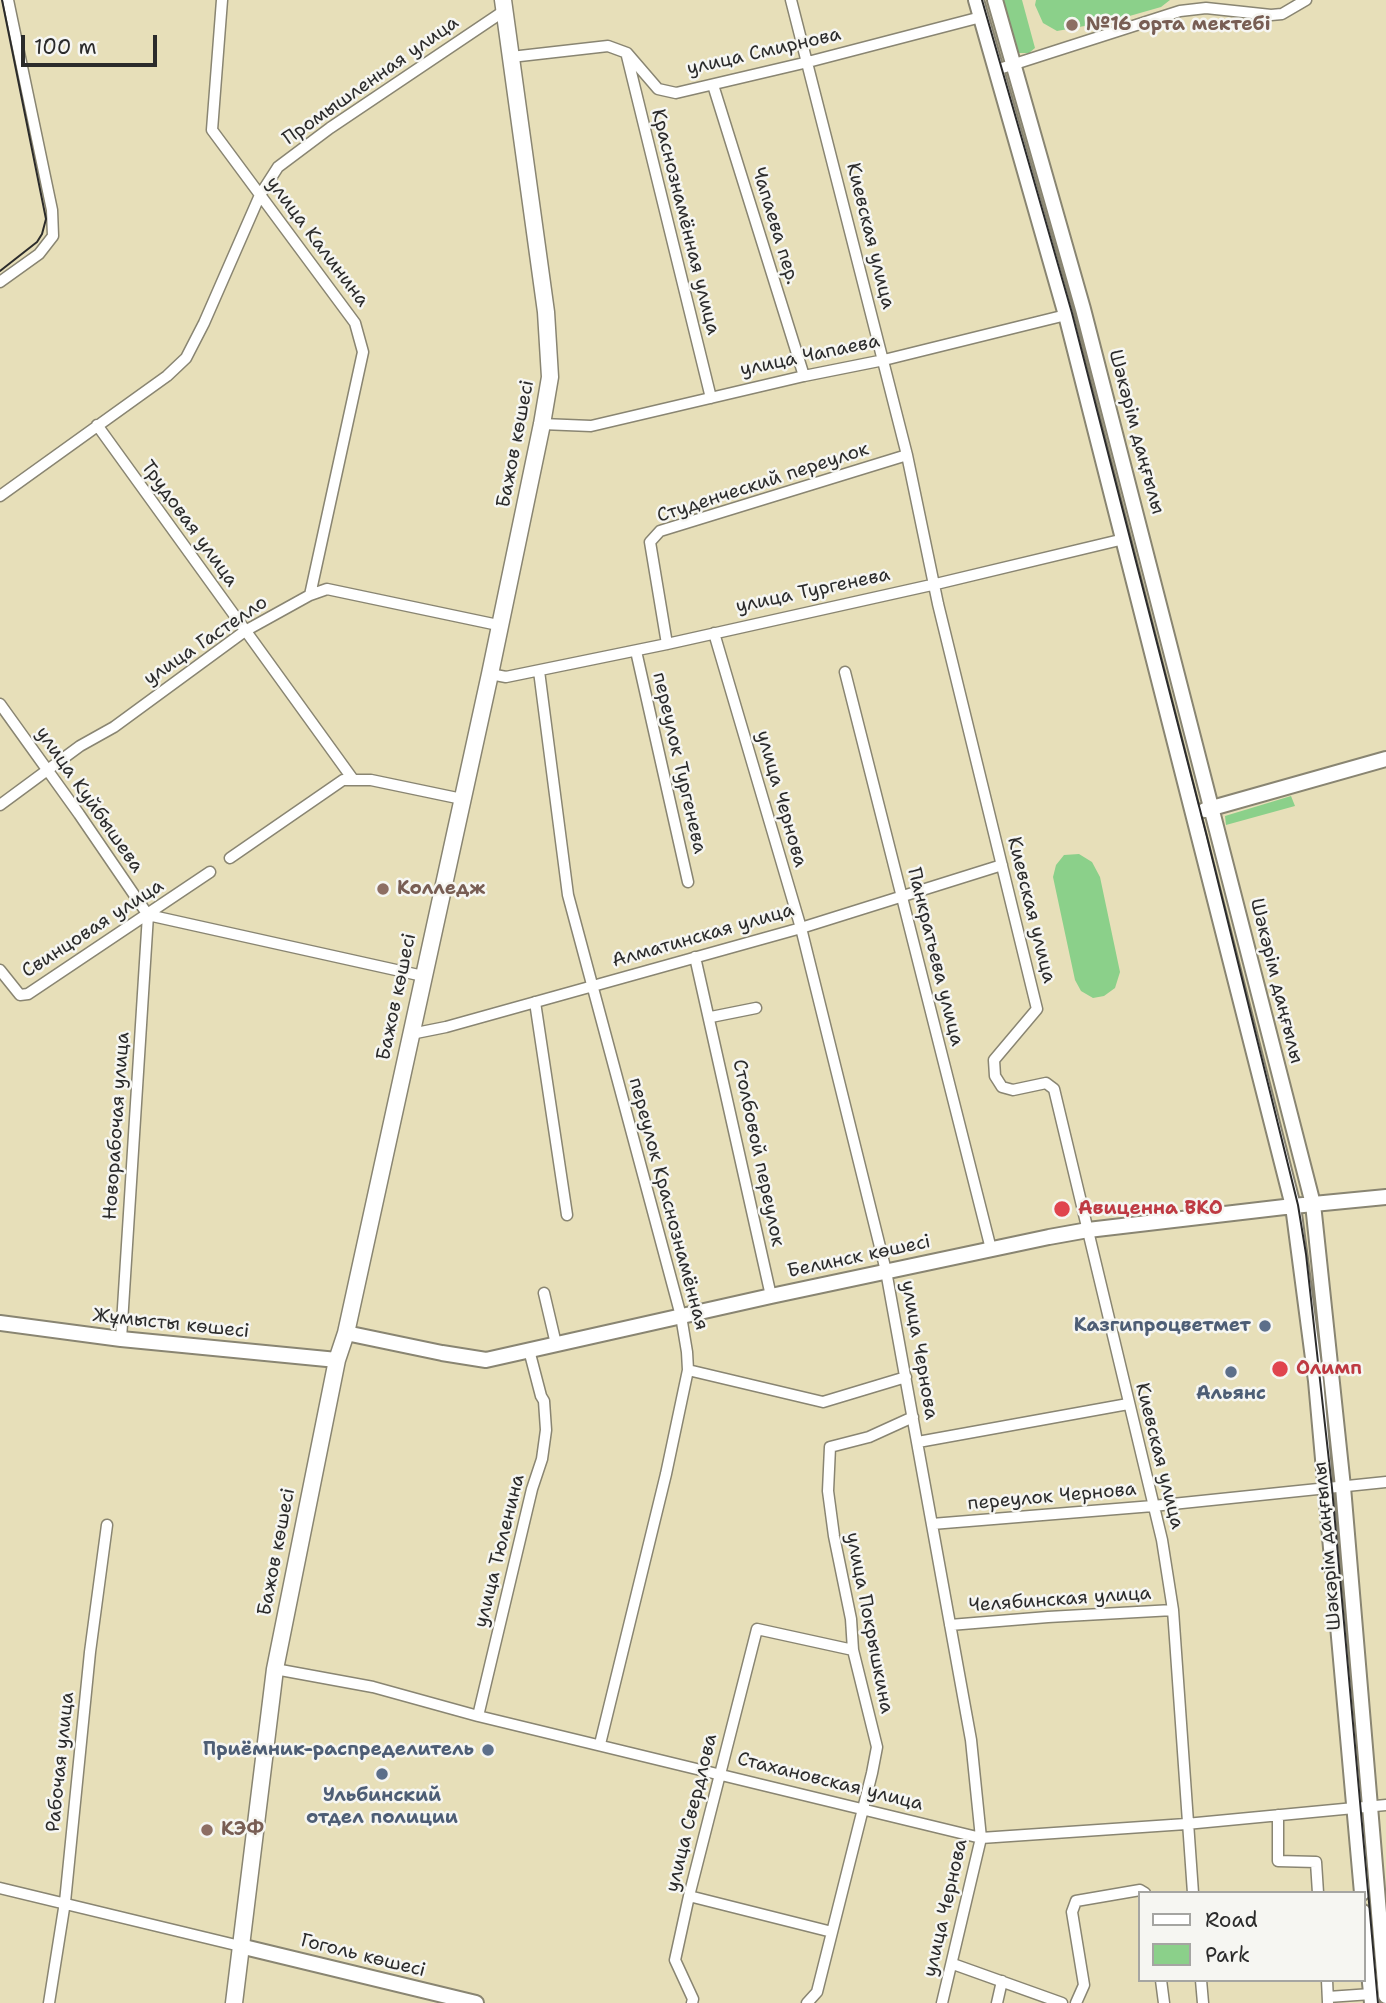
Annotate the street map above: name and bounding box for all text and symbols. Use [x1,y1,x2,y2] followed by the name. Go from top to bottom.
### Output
[279,12,463,150] street label: Промышленная улица
[1086,14,1271,36] place label: №16 орта мектебі
[1064,17,1080,33] marker: №16 орта мектебі
[24,21,161,65] scale bar
[685,23,843,81] street label: улица Смирнова
[34,33,97,61] text: 100 m
[646,107,724,337] street label: Краснознамённая улица
[841,161,899,311] street label: Киевская улица
[746,165,804,287] street label: Чапаева пер.
[261,172,373,312] street label: улица Калинина
[738,330,882,382] street label: улица Чапаева
[1103,347,1169,517] street label: Шәкәрім даңғылы
[492,378,540,510] street label: Бажов көшесі
[654,438,872,528] street label: Студенческий переулок
[136,456,242,592] street label: Трудовая улица
[734,564,892,618] street label: улица Тургенева
[140,591,272,691] street label: улица Гастелло
[647,670,711,856] street label: переулок Тургенева
[30,723,148,877] street label: улица Куйбышева
[751,728,811,870] street label: улица Чернова
[1002,835,1060,985] street label: Киевская улица
[902,866,968,1048] street label: Панкратьева улица
[18,875,168,983] street label: Свинцовая улица
[397,878,485,900] place label: Колледж
[375,881,391,897] marker: Колледж
[1244,896,1308,1066] street label: Шәкәрім даңғылы
[609,899,797,973] street label: Алматинская улица
[372,931,422,1063] street label: Бажов көшесі
[99,1031,135,1221] street label: Новорабочая улица
[727,1057,789,1249] street label: Столбовой переулок
[623,1075,713,1333] street label: переулок Краснознамённая
[1078,1198,1223,1220] place label: Авиценна ВКО
[1052,1199,1072,1219] marker: Авиценна ВКО
[785,1231,933,1283] street label: Белинск көшесі
[896,1279,942,1421] street label: улица Чернова
[92,1304,250,1344] street label: Жұмысты көшесі
[1074,1315,1251,1337] place label: Казгипроцветмет
[1257,1318,1273,1334] marker: Казгипроцветмет
[1296,1358,1362,1380] place label: Олимп
[1270,1359,1290,1379] marker: Олимп
[1223,1364,1239,1380] marker: Альянс
[1130,1381,1188,1531] street label: Киевская улица
[1196,1383,1266,1405] place label: Альянс
[1309,1461,1347,1631] street label: Шәкәрім даңғылы
[470,1472,530,1630] street label: улица Тюленина
[967,1478,1137,1516] street label: переулок Чернова
[253,1486,301,1618] street label: Бажов көшесі
[840,1530,898,1716] street label: улица Покрышкина
[968,1582,1152,1618] street label: Челябинская улица
[42,1691,80,1833] street label: Рабочая улица
[661,1732,723,1894] street label: улица Свердлова
[203,1739,474,1761] place label: Приёмник-распределитель
[480,1742,496,1758] marker: Приёмник-распределитель
[735,1748,925,1816] street label: Стахановская улица
[374,1766,390,1782] marker: Ульбинский отдел полиции
[306,1785,458,1829] place label: Ульбинский отдел полиции
[221,1819,264,1841] place label: КЭФ
[199,1822,215,1838] marker: КЭФ
[919,1837,973,1979] street label: улица Чернова
[1138,1891,1365,1982] legend
[1205,1906,1258,1934] text: Road
[298,1929,428,1983] street label: Гоголь көшесі
[1205,1941,1250,1969] text: Park

